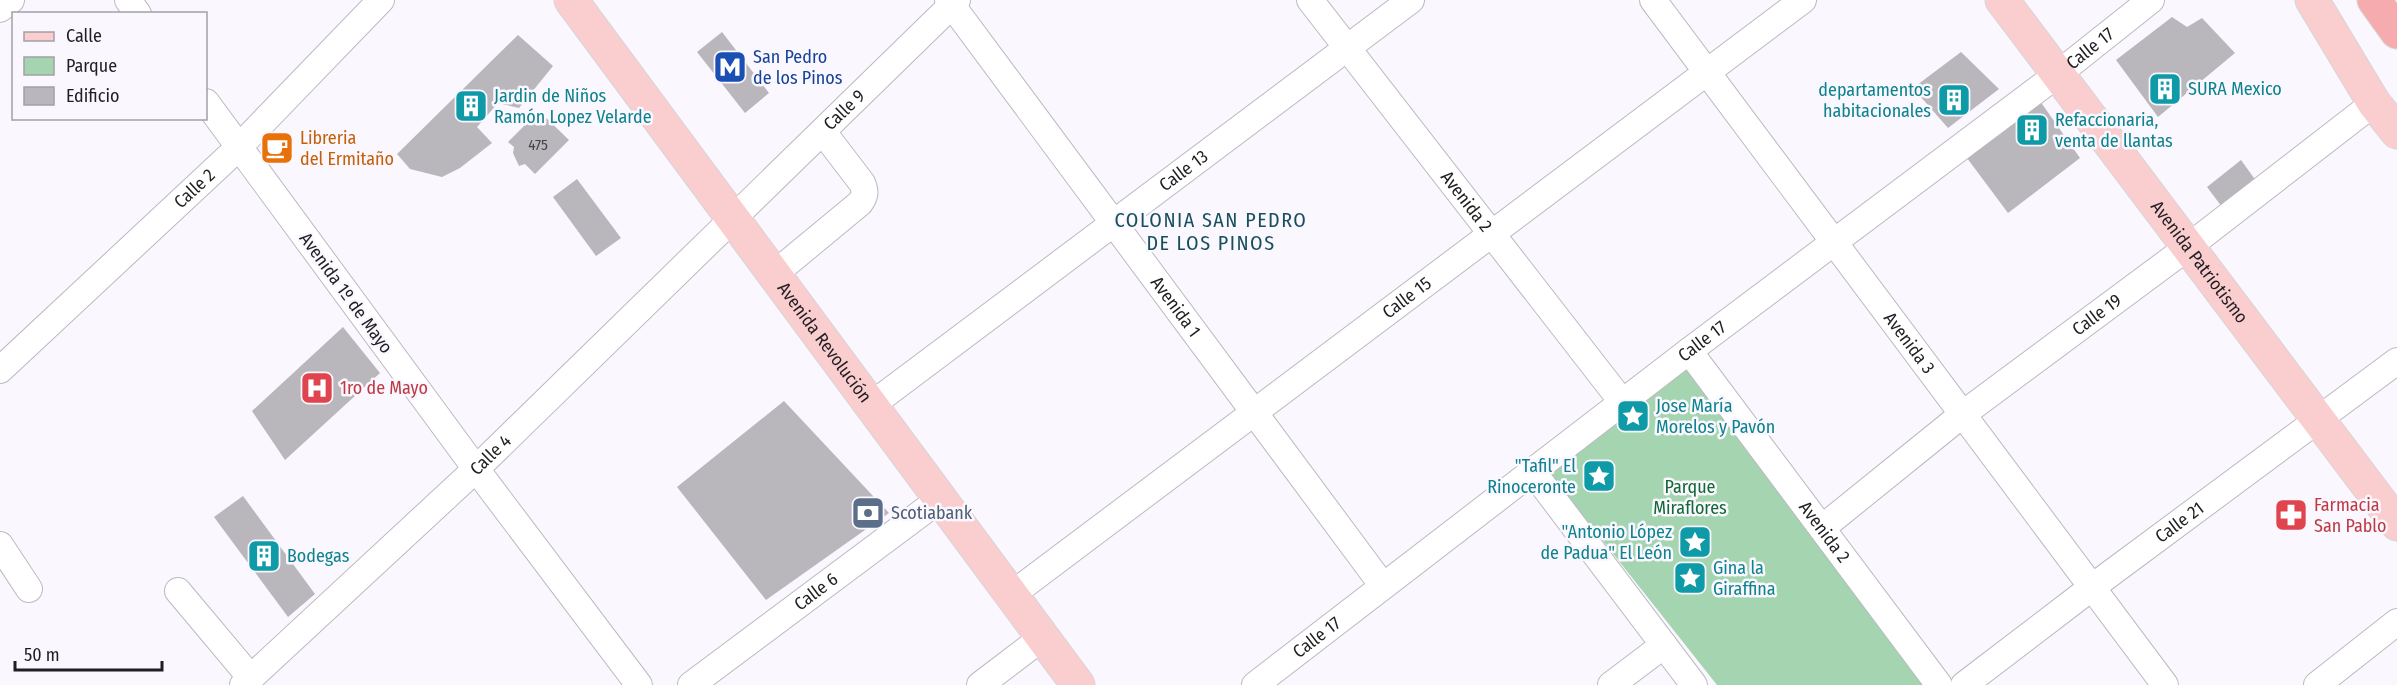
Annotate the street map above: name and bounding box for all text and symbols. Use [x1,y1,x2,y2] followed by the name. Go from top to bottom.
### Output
[12,12,207,120] legend
[2062,23,2118,74] street label: Calle 17
[66,25,102,47] text: Calle
[753,46,843,89] place label: San Pedro de los Pinos
[712,49,748,85] metro station icon: San Pedro de los Pinos
[66,55,117,77] text: Parque
[2147,71,2183,107] building icon: SURA Mexico
[2188,78,2282,100] place label: SURA Mexico
[1818,79,1931,122] place label: departamentos habitacionales
[1936,82,1972,118] building icon: departamentos habitacionales
[66,85,119,107] text: Edificio
[494,85,652,128] place label: Jardin de Niños Ramón Lopez Velarde
[819,85,869,135] street label: Calle 9
[453,88,489,124] building icon: Jardin de Niños Ramón Lopez Velarde
[2055,109,2173,152] place label: Refaccionaria, venta de llantas
[2014,112,2050,148] building icon: Refaccionaria, venta de llantas
[300,127,394,170] place label: Libreria del Ermitaño
[259,130,295,166] cafe icon: Libreria del Ermitaño
[528,136,548,154] house number: 475
[1155,145,1212,196] street label: Calle 13
[169,164,220,213] street label: Calle 2
[1436,167,1497,236] street label: Avenida 2
[2146,196,2253,328] street label: Avenida Patriotismo
[1115,208,1307,255] district label: COLONIA SAN PEDRO DE LOS PINOS
[295,228,397,358] street label: Avenida 1º de Mayo
[1146,272,1205,341] street label: Avenida 1
[1378,272,1436,323] street label: Calle 15
[773,278,876,407] street label: Avenida Revolución
[2068,289,2126,340] street label: Calle 19
[1879,308,1939,378] street label: Avenida 3
[1674,316,1730,366] street label: Calle 17
[299,370,335,406] hospital icon: 1ro de Mayo
[340,377,428,399] place label: 1ro de Mayo
[1656,395,1775,438] place label: Jose María Morelos y Pavón
[1615,398,1651,434] place icon: Jose María Morelos y Pavón
[465,430,516,480] street label: Calle 4
[1487,455,1576,498] place label: "Tafil" El Rinoceronte
[1581,458,1617,494] place icon: "Tafil" El Rinoceronte
[1653,476,1727,519] park label: Parque Miraflores
[2314,494,2386,537] place label: Farmacia San Pablo
[850,495,886,531] bank icon: Scotiabank
[1794,497,1855,567] street label: Avenida 2
[2151,497,2208,547] street label: Calle 21
[2273,497,2309,533] pharmacy icon: Farmacia San Pablo
[891,502,973,524] place label: Scotiabank
[1540,521,1672,564] place label: "Antonio López de Padua" El León
[1677,524,1713,560] place icon: "Antonio López de Padua" El León
[246,538,282,574] building icon: Bodegas
[287,545,350,567] place label: Bodegas
[1713,557,1776,600] place label: Gina la Giraffina
[1672,560,1708,596] place icon: Gina la Giraffina
[790,568,842,615] street label: Calle 6
[1289,612,1345,663] street label: Calle 17
[15,634,162,672] scale bar
[24,644,60,666] text: 50 m

